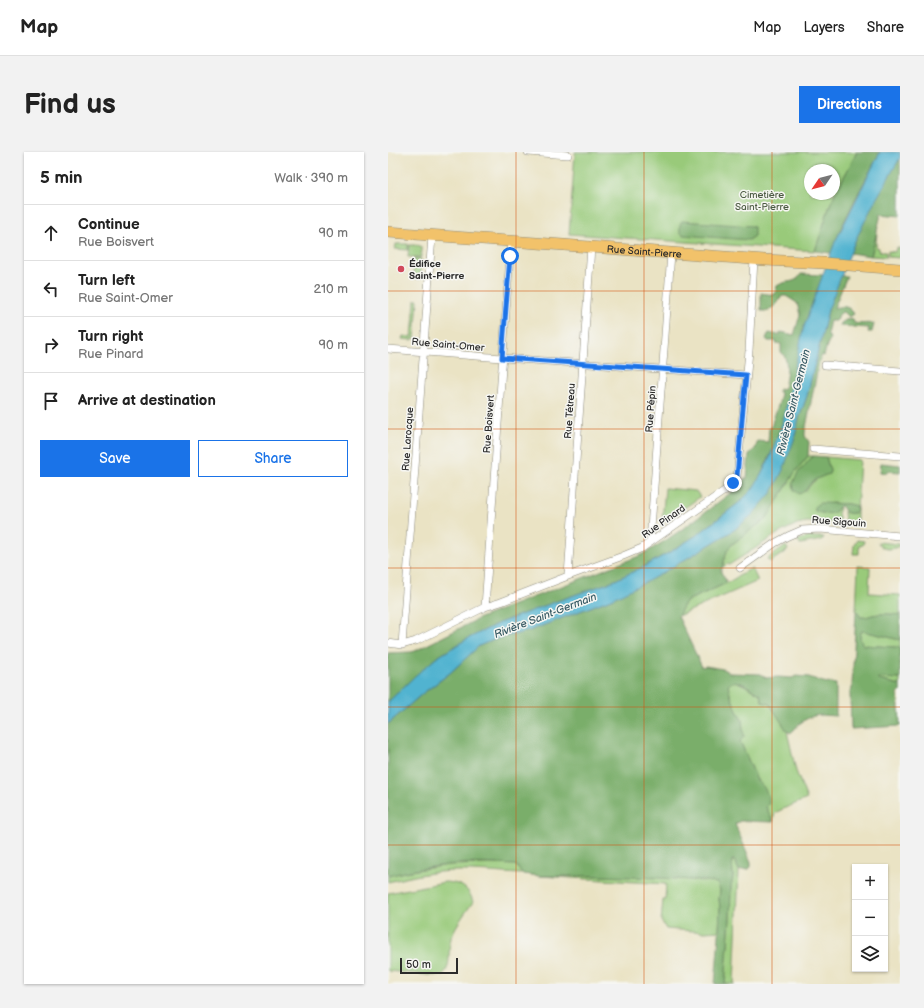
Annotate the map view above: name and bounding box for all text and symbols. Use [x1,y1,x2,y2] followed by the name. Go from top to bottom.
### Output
[20,16,58,39] text: Map
[753,19,781,36] text: Map
[803,19,845,36] text: Layers
[867,19,904,36] text: Share
[799,86,900,123] button: Directions
[24,88,116,121] text: Find us
[804,164,840,200] north arrow
[40,168,83,188] text: 5 min
[274,170,348,186] text: Walk · 390 m
[735,189,789,213] park label: Cimetière Saint-Pierre
[78,215,140,234] text: Continue
[40,222,62,244] icon: ahead
[319,225,348,241] text: 90 m
[78,234,154,250] text: Rue Boisvert
[606,243,682,261] street label: Rue Saint-Pierre
[501,247,519,265] route start
[409,258,464,282] place label: Édifice Saint-Pierre
[396,264,406,274] marker: Édifice Saint-Pierre
[78,271,135,290] text: Turn left
[40,278,62,300] icon: left
[314,281,348,297] text: 210 m
[78,290,173,306] text: Rue Saint-Omer
[78,327,143,346] text: Turn right
[40,334,62,356] icon: right
[411,336,485,354] street label: Rue Saint-Omer
[319,337,348,353] text: 90 m
[78,346,144,362] text: Rue Pinard
[774,348,813,456] water label: Rivière Saint-Germain
[562,383,578,439] street label: Rue Tétreau
[643,385,659,433] street label: Rue Pépin
[40,390,62,412] icon: arrive
[78,391,216,410] text: Arrive at destination
[481,394,497,454] street label: Rue Boisvert
[400,407,416,471] street label: Rue Larocque
[40,440,190,477] button: Save
[198,440,348,477] button: Share
[724,474,742,492] route end
[639,502,688,541] street label: Rue Pinard
[811,514,867,530] street label: Rue Sigouin
[492,590,598,641] water label: Rivière Saint-Germain
[852,864,888,972] map controls
[852,864,888,900] button: +
[852,900,888,936] button: −
[852,936,888,972] button: layers
[400,956,458,975] scale bar
[406,958,431,971] text: 50 m

